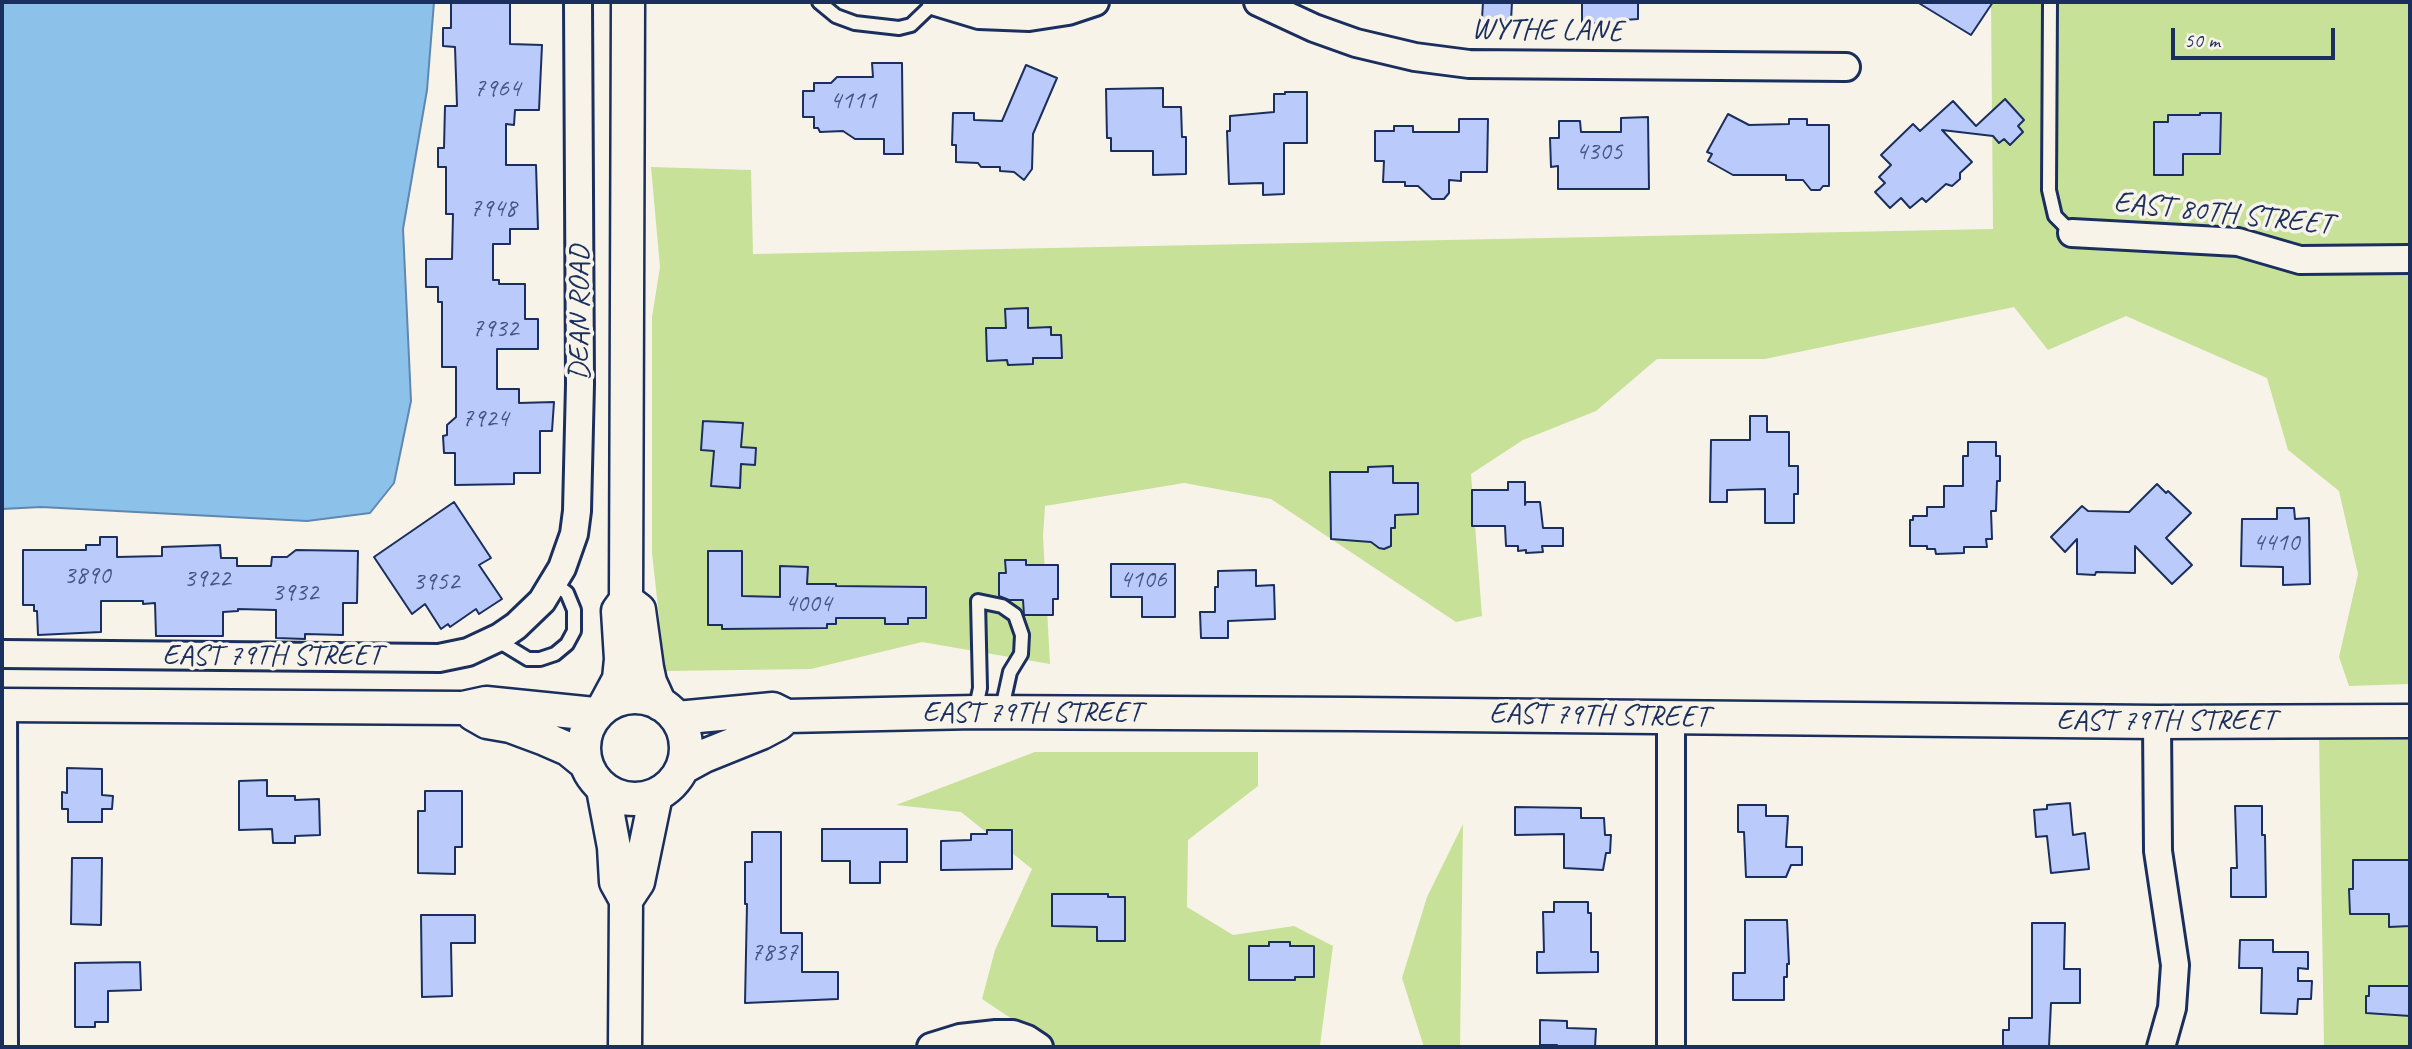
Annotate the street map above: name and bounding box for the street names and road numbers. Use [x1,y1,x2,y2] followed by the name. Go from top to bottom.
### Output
[1471,12,1623,50] street label: WYTHE LANE
[2112,185,2334,243] street label: EAST 80TH STREET
[562,245,598,381] street label: DEAN ROAD
[162,638,382,674] street label: EAST 79TH STREET
[922,695,1142,731] street label: EAST 79TH STREET
[1489,696,1709,736] street label: EAST 79TH STREET
[2056,703,2276,739] street label: EAST 79TH STREET

